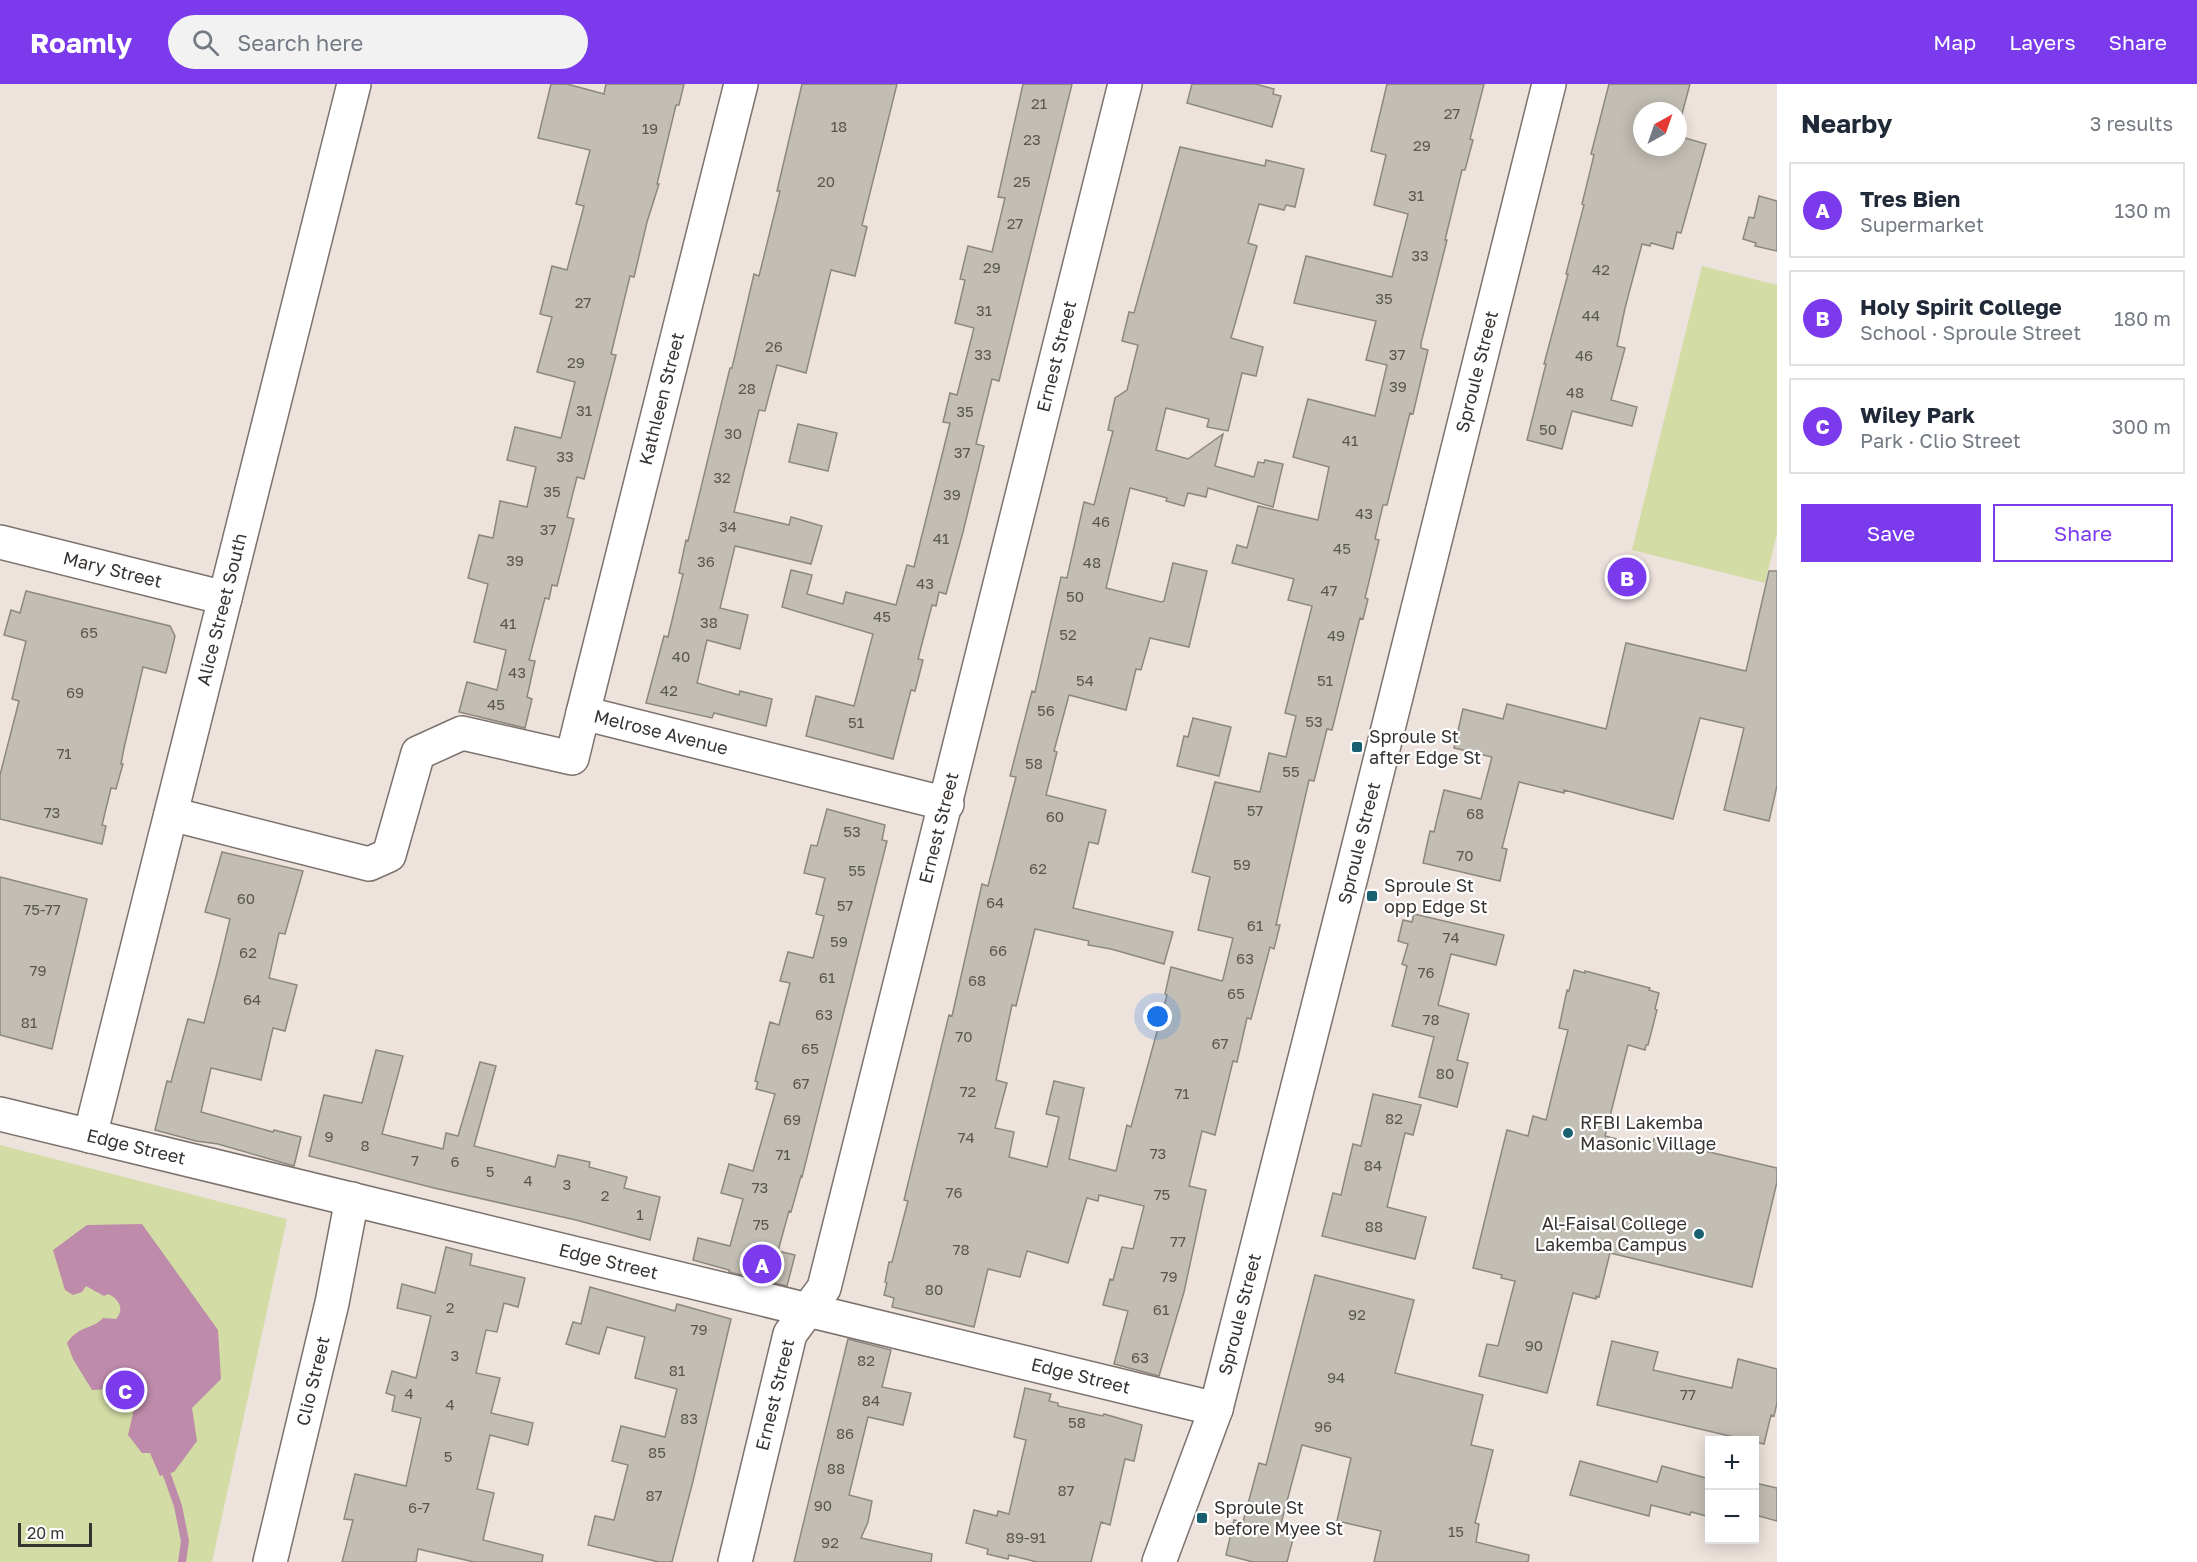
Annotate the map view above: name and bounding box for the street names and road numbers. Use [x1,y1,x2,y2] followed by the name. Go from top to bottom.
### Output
[1031,298,1080,414] street label: Ernest Street
[1450,308,1502,435] street label: Sproule Street
[634,330,688,467] street label: Kathleen Street
[191,531,251,688] street label: Alice Street South
[61,546,165,592] street label: Mary Street
[592,704,731,759] street label: Melrose Avenue
[914,770,963,886] street label: Ernest Street
[1333,780,1384,906] street label: Sproule Street
[84,1123,188,1169] street label: Edge Street
[557,1238,660,1283] street label: Edge Street
[1213,1251,1265,1377] street label: Sproule Street
[291,1334,334,1428] street label: Clio Street
[750,1337,798,1453] street label: Ernest Street
[1029,1353,1133,1398] street label: Edge Street

